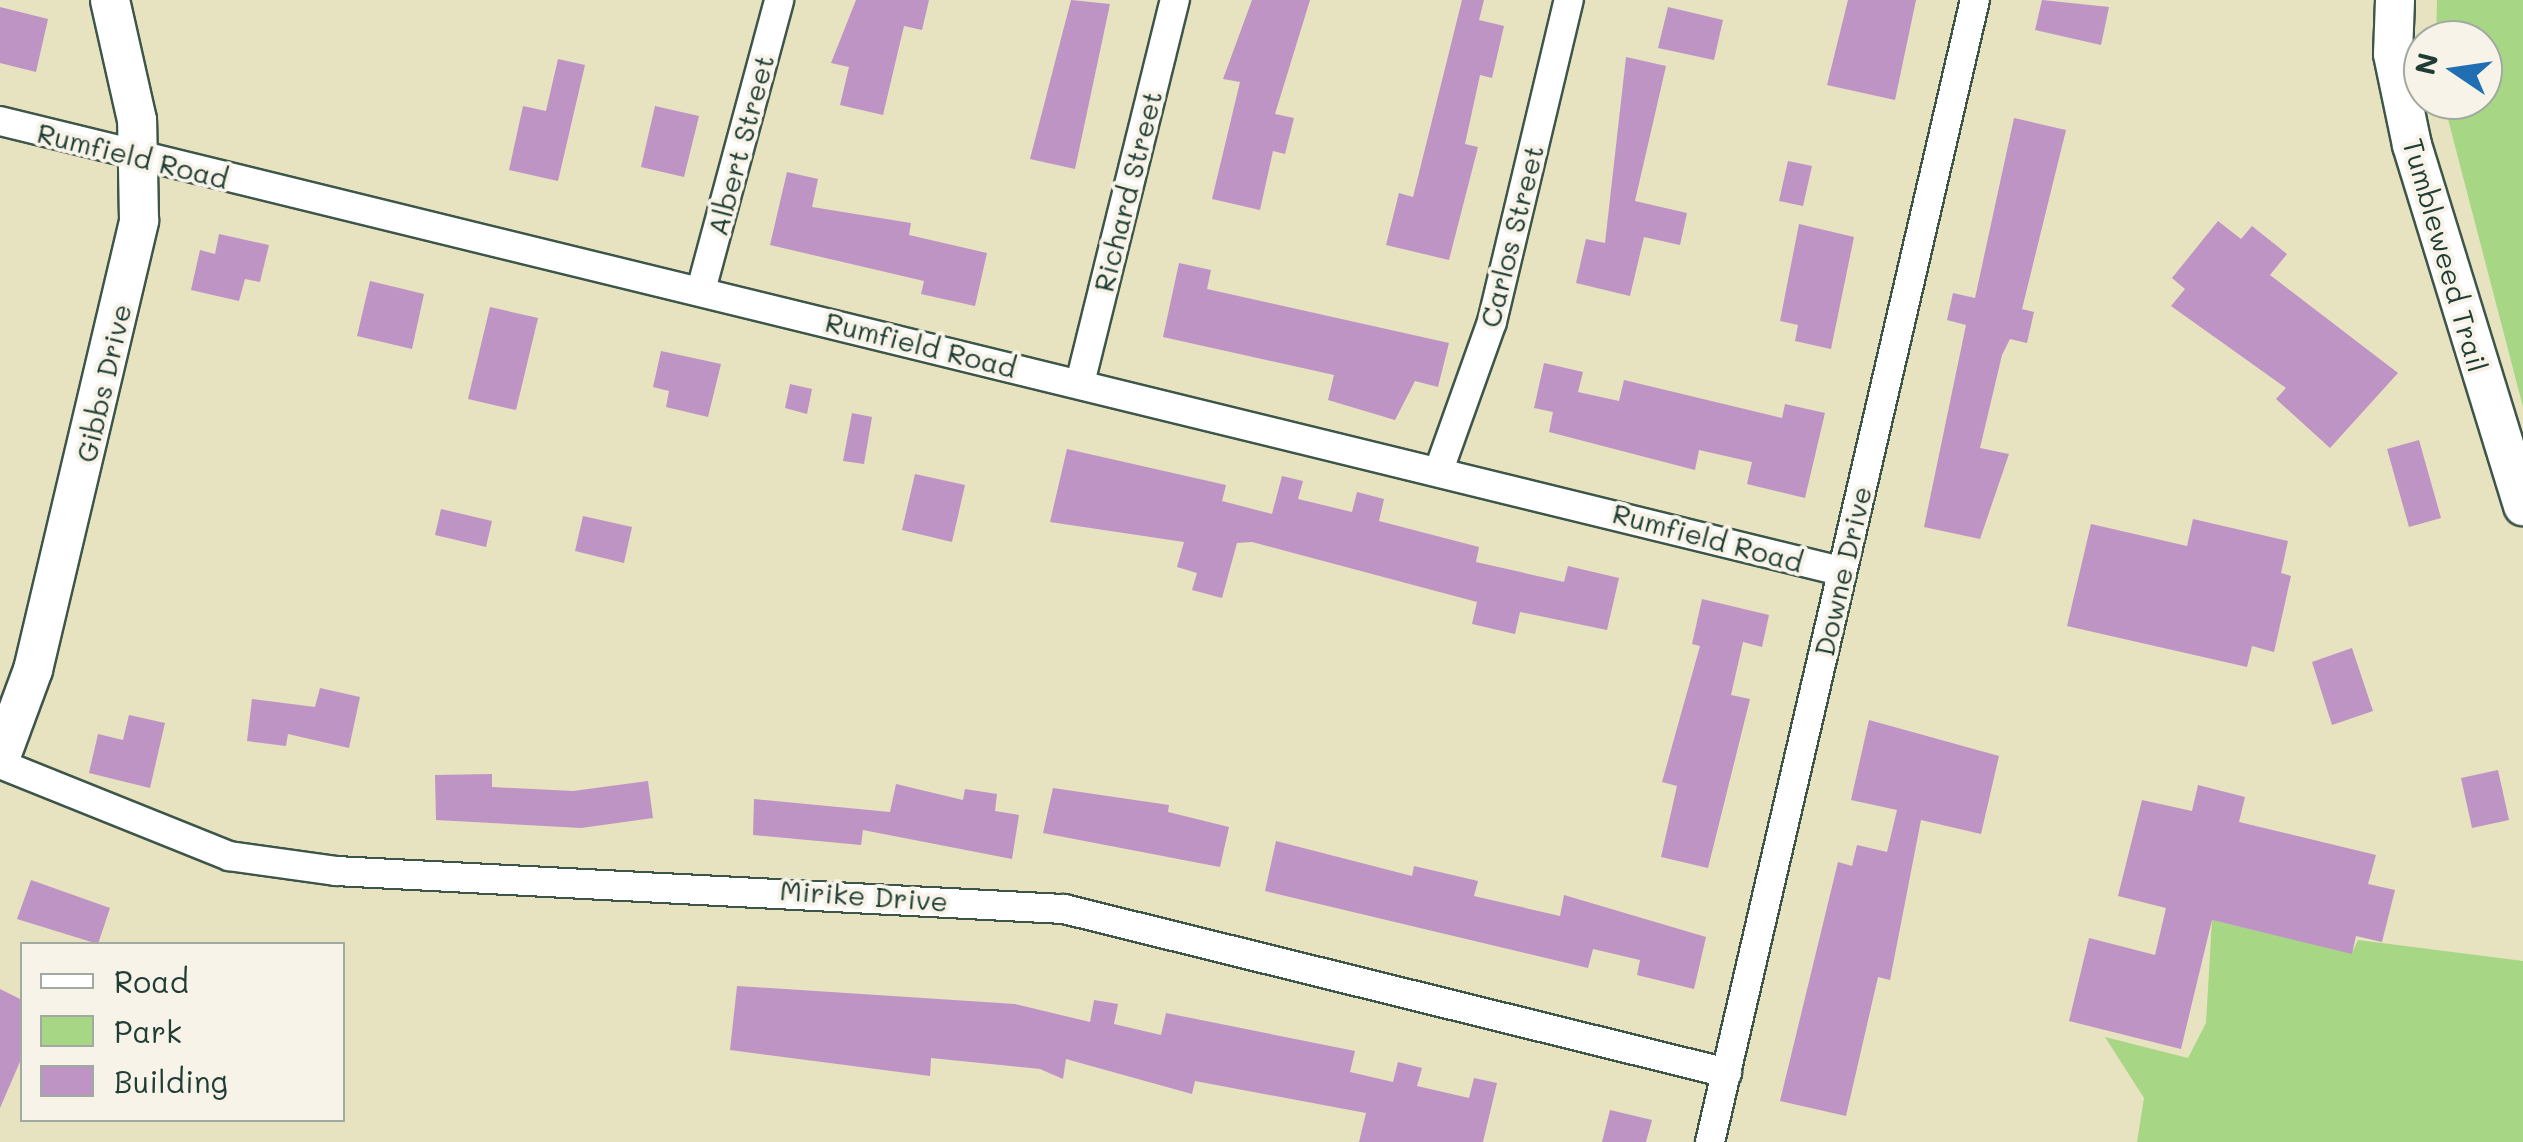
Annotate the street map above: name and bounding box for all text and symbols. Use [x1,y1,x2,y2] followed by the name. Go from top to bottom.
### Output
[2403,20,2503,120] north arrow
[2406,49,2446,78] text: N
[700,51,780,239] street label: Albert Street
[1086,87,1168,295] street label: Richard Street
[34,115,232,195] street label: Rumfield Road
[2397,134,2495,376] street label: Tumbleweed Trail
[1472,141,1550,331] street label: Carlos Street
[68,301,138,465] street label: Gibbs Drive
[822,304,1020,384] street label: Rumfield Road
[1806,483,1878,659] street label: Downe Drive
[1609,495,1807,579] street label: Rumfield Road
[779,872,949,918] street label: Mirike Drive
[20,942,345,1122] legend
[114,961,189,1001] text: Road
[114,1011,182,1051] text: Park
[114,1061,228,1101] text: Building

